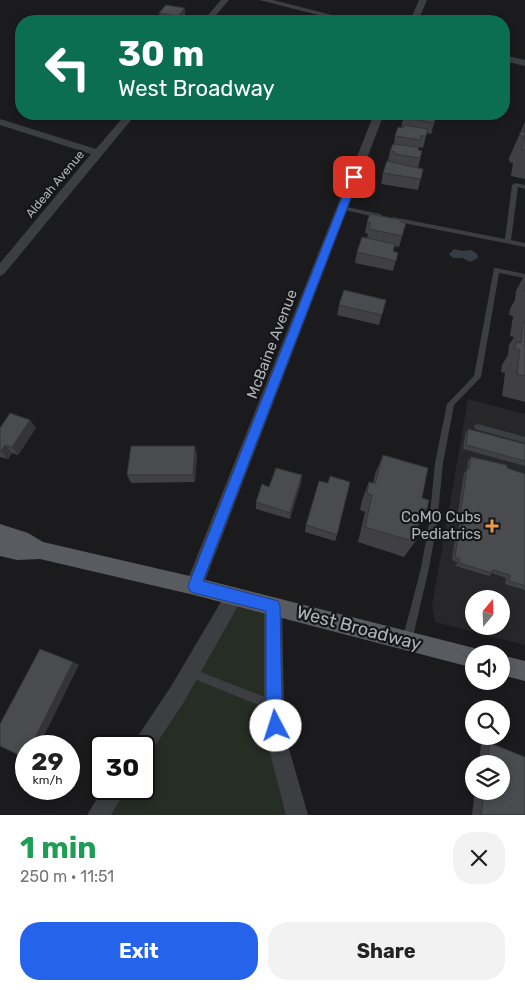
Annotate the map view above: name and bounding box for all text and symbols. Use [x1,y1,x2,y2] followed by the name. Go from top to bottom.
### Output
[118,33,204,75] text: 30 m
[35,35,100,100] icon: left
[118,75,275,102] text: West Broadway
[23,147,87,220] street label: Aldeah Avenue
[333,156,375,198] pin
[340,163,368,191] icon: arrive
[243,287,301,401] street label: McBaine Avenue
[401,508,481,543] place label: CoMO Cubs Pediatrics
[485,519,499,533] marker: CoMO Cubs Pediatrics
[465,590,510,635] north arrow
[465,590,510,800] map controls
[294,601,424,655] street label: West Broadway
[465,645,510,690] button: sound
[249,699,301,751] position arrow
[465,700,510,745] button: search
[90,735,155,800] speed limit sign: 30
[31,747,64,776] text: 29
[465,755,510,800] button: layers
[33,773,62,787] text: km/h
[20,830,97,866] text: 1 min
[453,832,505,884] button: close
[20,867,114,886] text: 250 m · 11:51
[20,922,258,980] button: Exit
[268,922,505,980] button: Share

